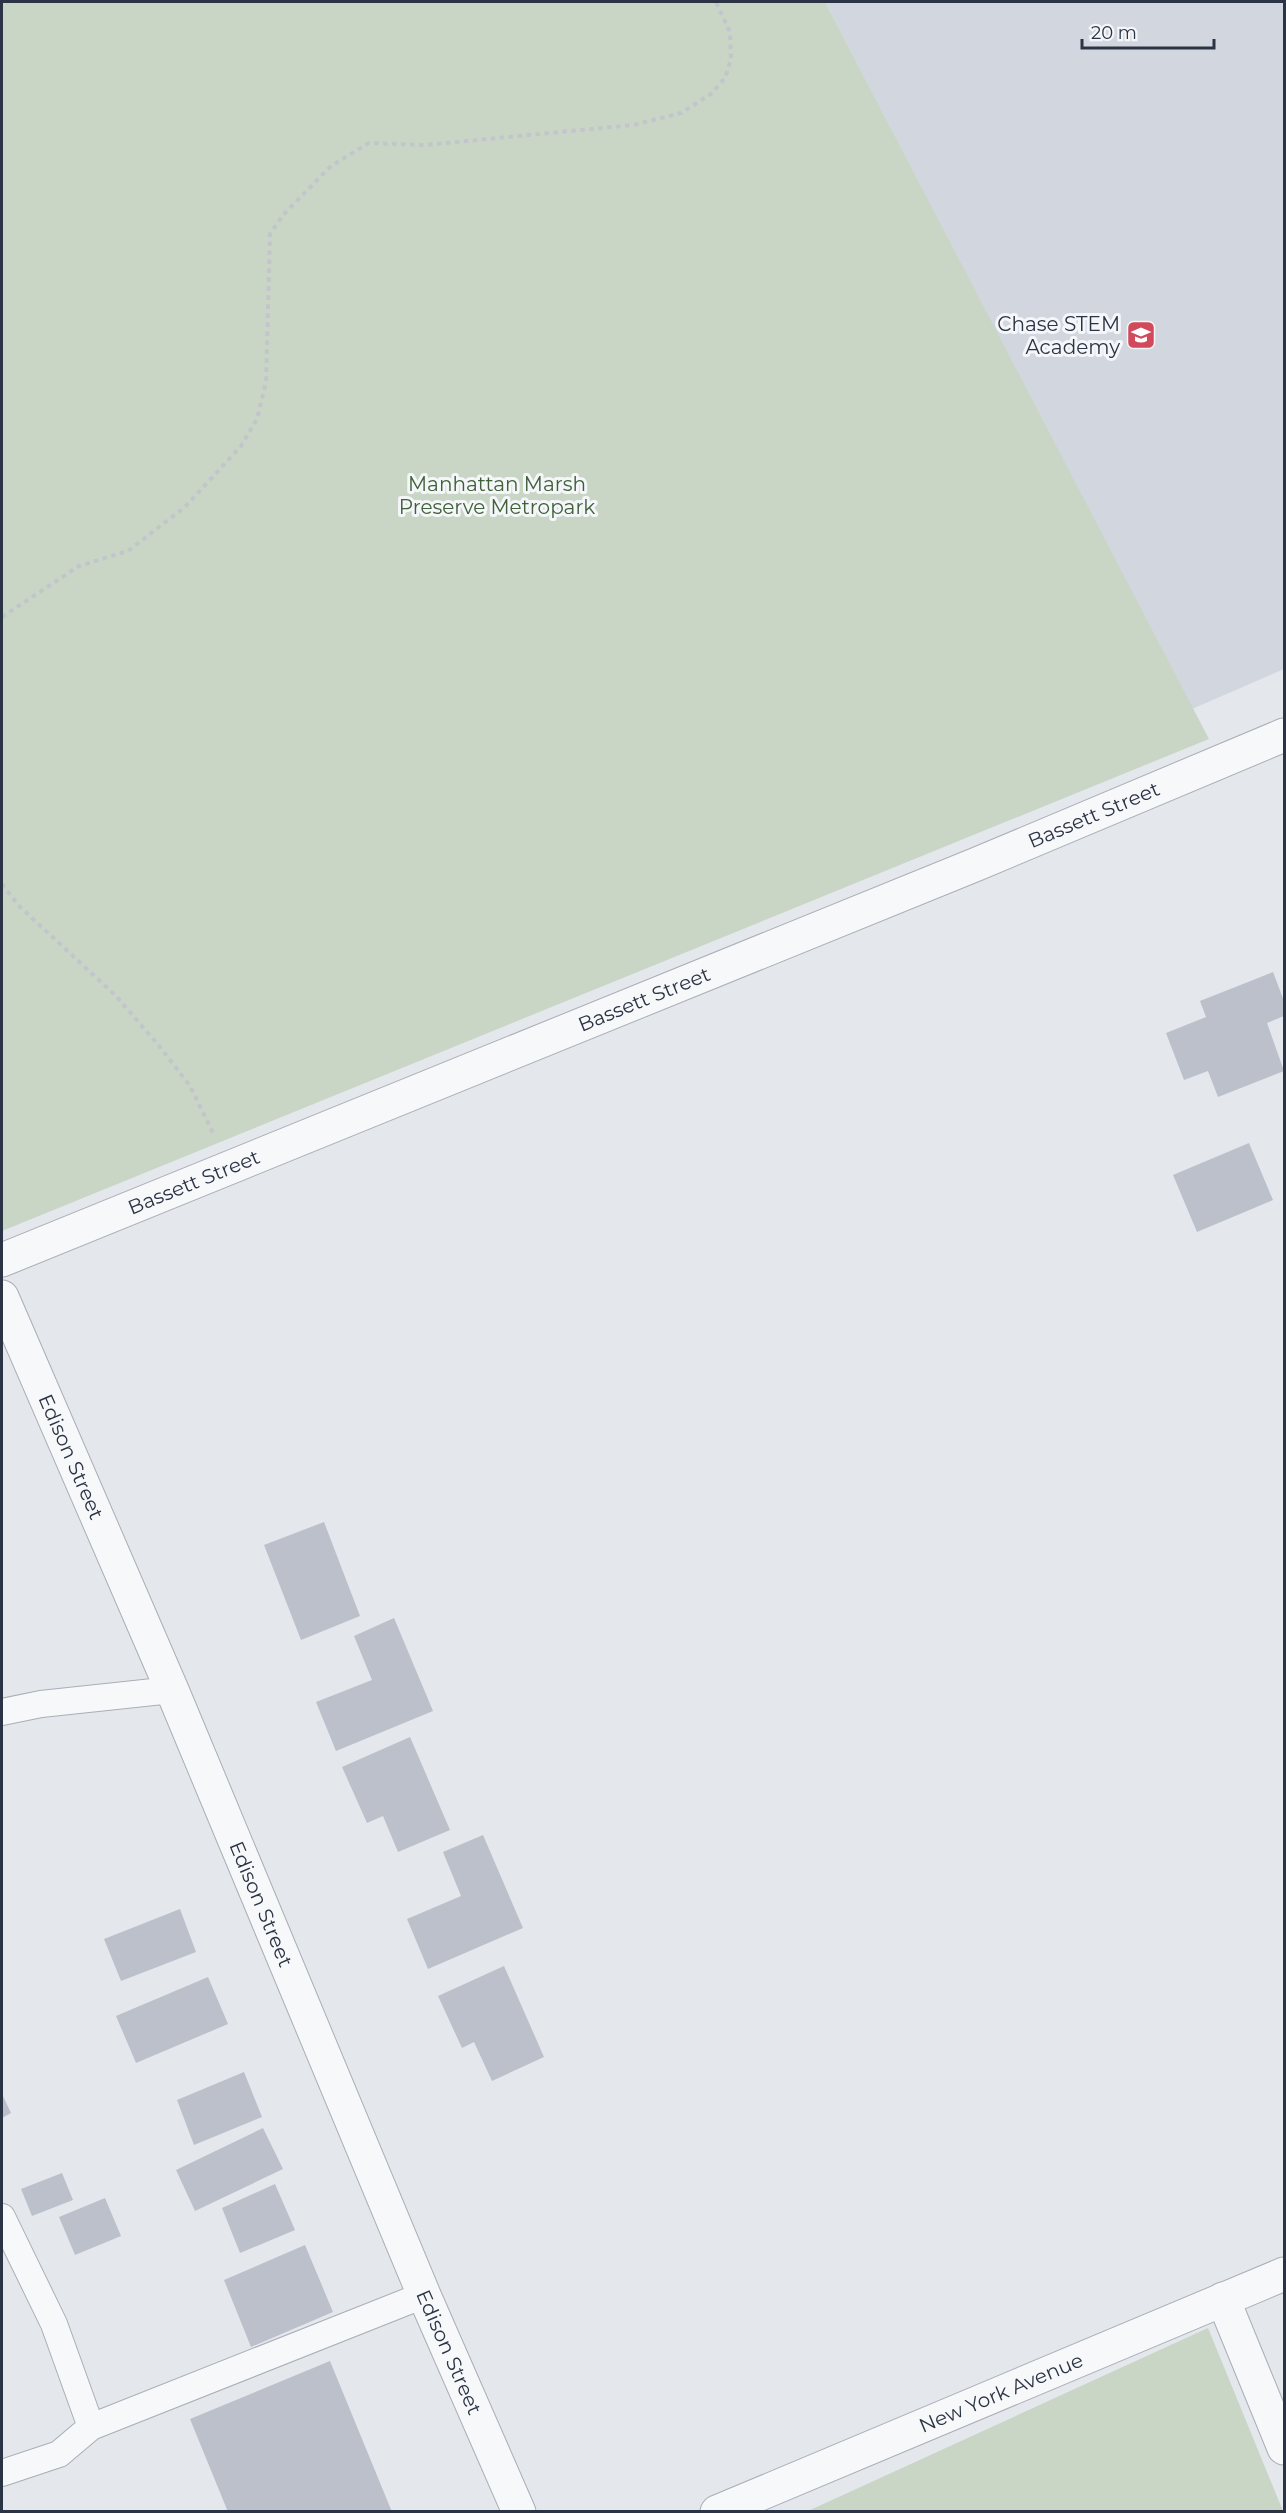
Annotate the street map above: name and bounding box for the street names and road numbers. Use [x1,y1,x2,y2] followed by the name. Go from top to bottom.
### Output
[1024,777,1163,853] street label: Bassett Street
[575,962,714,1037] street label: Bassett Street
[124,1145,263,1220] street label: Bassett Street
[34,1391,109,1523] street label: Edison Street
[224,1838,298,1970] street label: Edison Street
[411,2286,487,2418] street label: Edison Street
[915,2348,1087,2438] street label: New York Avenue

